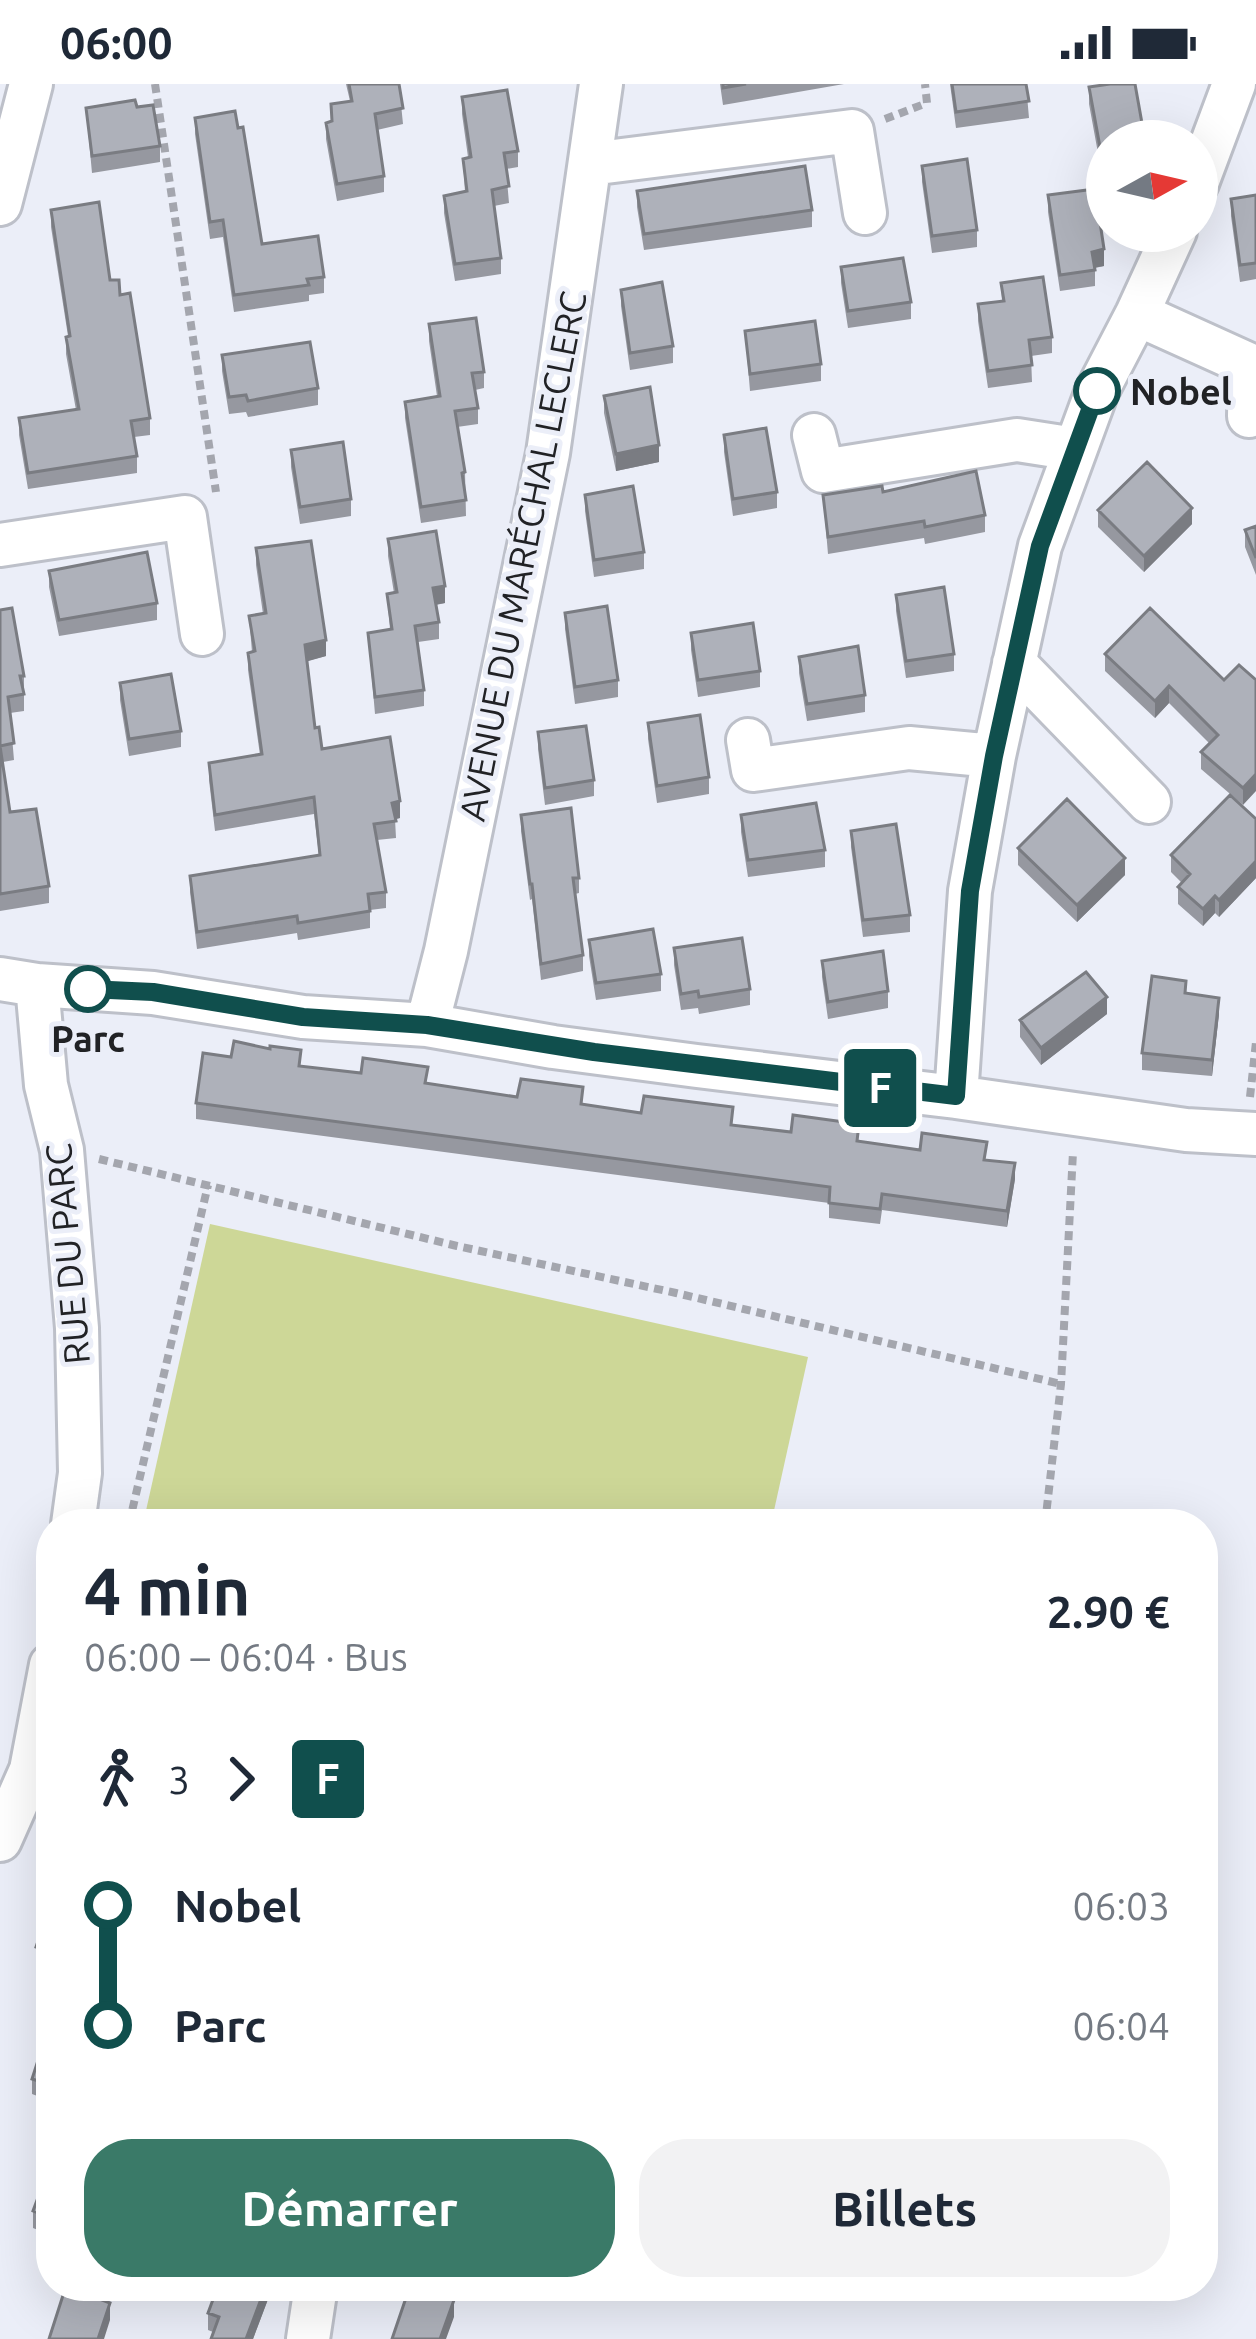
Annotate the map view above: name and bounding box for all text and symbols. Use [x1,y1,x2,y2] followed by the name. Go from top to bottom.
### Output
[60,17,173,68] text: 06:00
[1086,120,1218,252] north arrow
[1086,120,1218,252] map controls
[451,288,593,824] street label: AVENUE DU MARÉCHAL LECLERC
[1075,369,1119,413] marker: Nobel
[1130,371,1232,412] place label: Nobel
[66,967,110,1011] marker: Parc
[51,1018,125,1059] place label: Parc
[841,1049,919,1127] line badge: F
[868,1064,892,1111] text: F
[37,1142,97,1366] street label: RUE DU PARC
[84,1553,251,1627] text: 4 min
[1047,1586,1170,1637] text: 2.90 €
[84,1635,408,1678] text: 06:00 – 06:04 · Bus
[84,1746,150,1812] icon: walk
[208,1746,274,1812] icon: forward
[316,1755,340,1802] text: F
[168,1758,190,1801] text: 3
[174,1880,301,1931] text: Nobel
[1072,1884,1170,1927] text: 06:03
[174,2000,266,2051] text: Parc
[1072,2004,1170,2047] text: 06:04
[84,2139,615,2277] button: Démarrer
[639,2139,1170,2277] button: Billets

